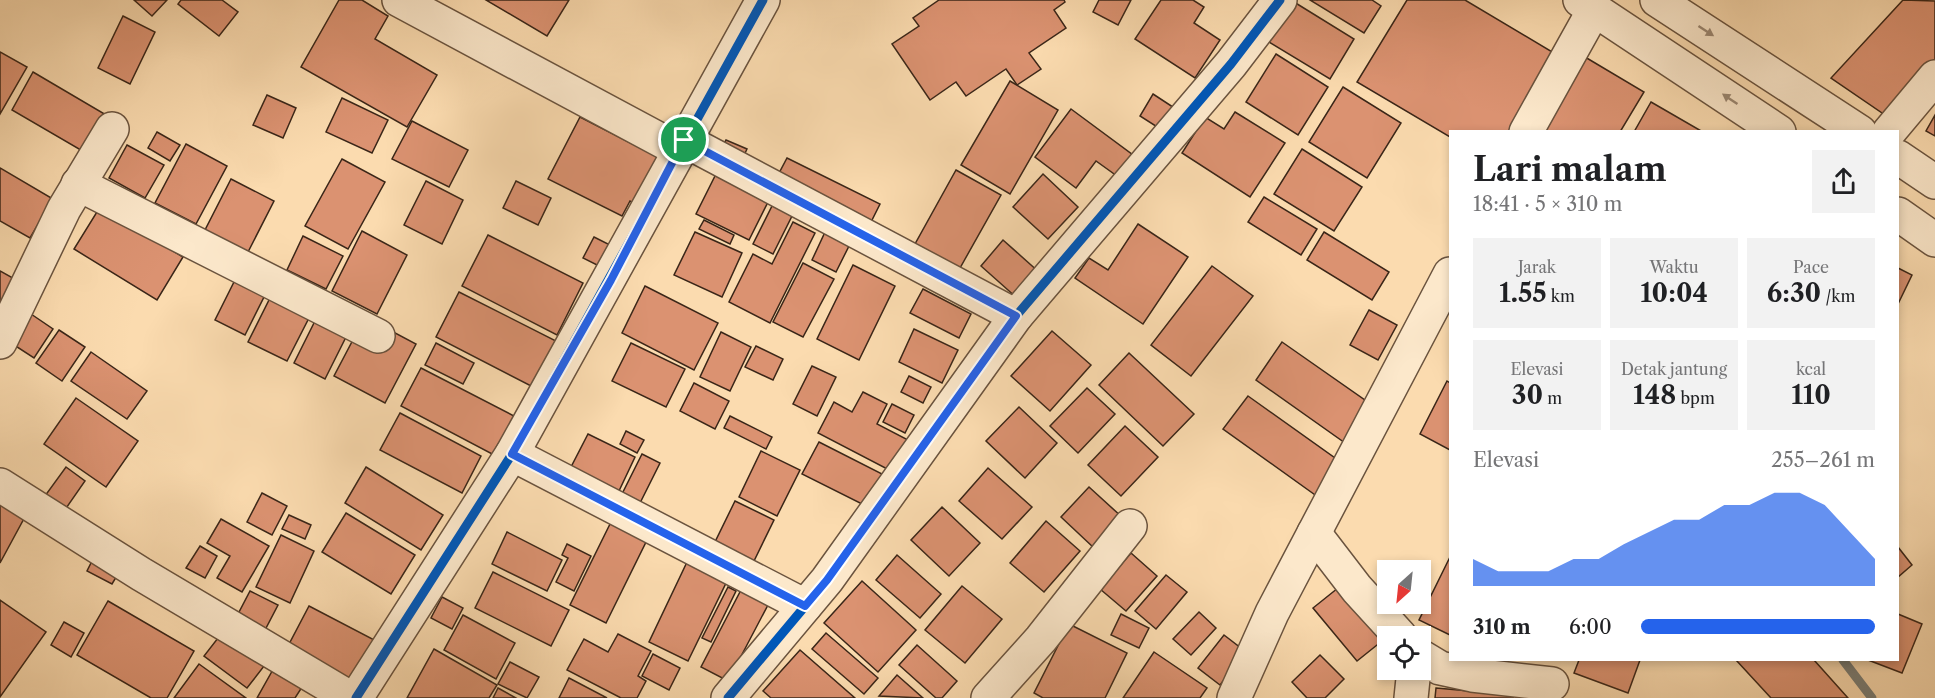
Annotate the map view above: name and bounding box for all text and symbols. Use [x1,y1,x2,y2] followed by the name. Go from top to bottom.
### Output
[1698,26,1714,37] one-way arrow
[1723,93,1739,105] one-way arrow
[658,114,709,165] pin
[667,123,700,156] icon: arrive
[1473,149,1667,190] text: Lari malam
[1812,150,1875,213] button: share
[1473,192,1622,216] text: 18:41 · 5 × 310 m
[1518,257,1556,277] text: Jarak
[1649,257,1699,277] text: Waktu
[1793,257,1829,277] text: Pace
[1499,277,1547,309] text: 1.55
[1640,277,1708,309] text: 10:04
[1767,277,1821,309] text: 6:30
[1547,286,1575,306] text: km
[1821,286,1855,306] text: /km
[1511,359,1563,379] text: Elevasi
[1621,359,1727,379] text: Detak jantung
[1796,359,1826,379] text: kcal
[1512,379,1543,411] text: 30
[1633,379,1676,411] text: 148
[1791,379,1831,411] text: 110
[1543,388,1562,408] text: m
[1676,388,1715,408] text: bpm
[1473,448,1539,472] text: Elevasi
[1771,448,1875,472] text: 255–261 m
[1377,560,1431,614] north arrow
[1377,560,1431,680] map controls
[1473,615,1531,639] text: 310 m
[1569,615,1612,639] text: 6:00
[1377,626,1431,680] button: locate

